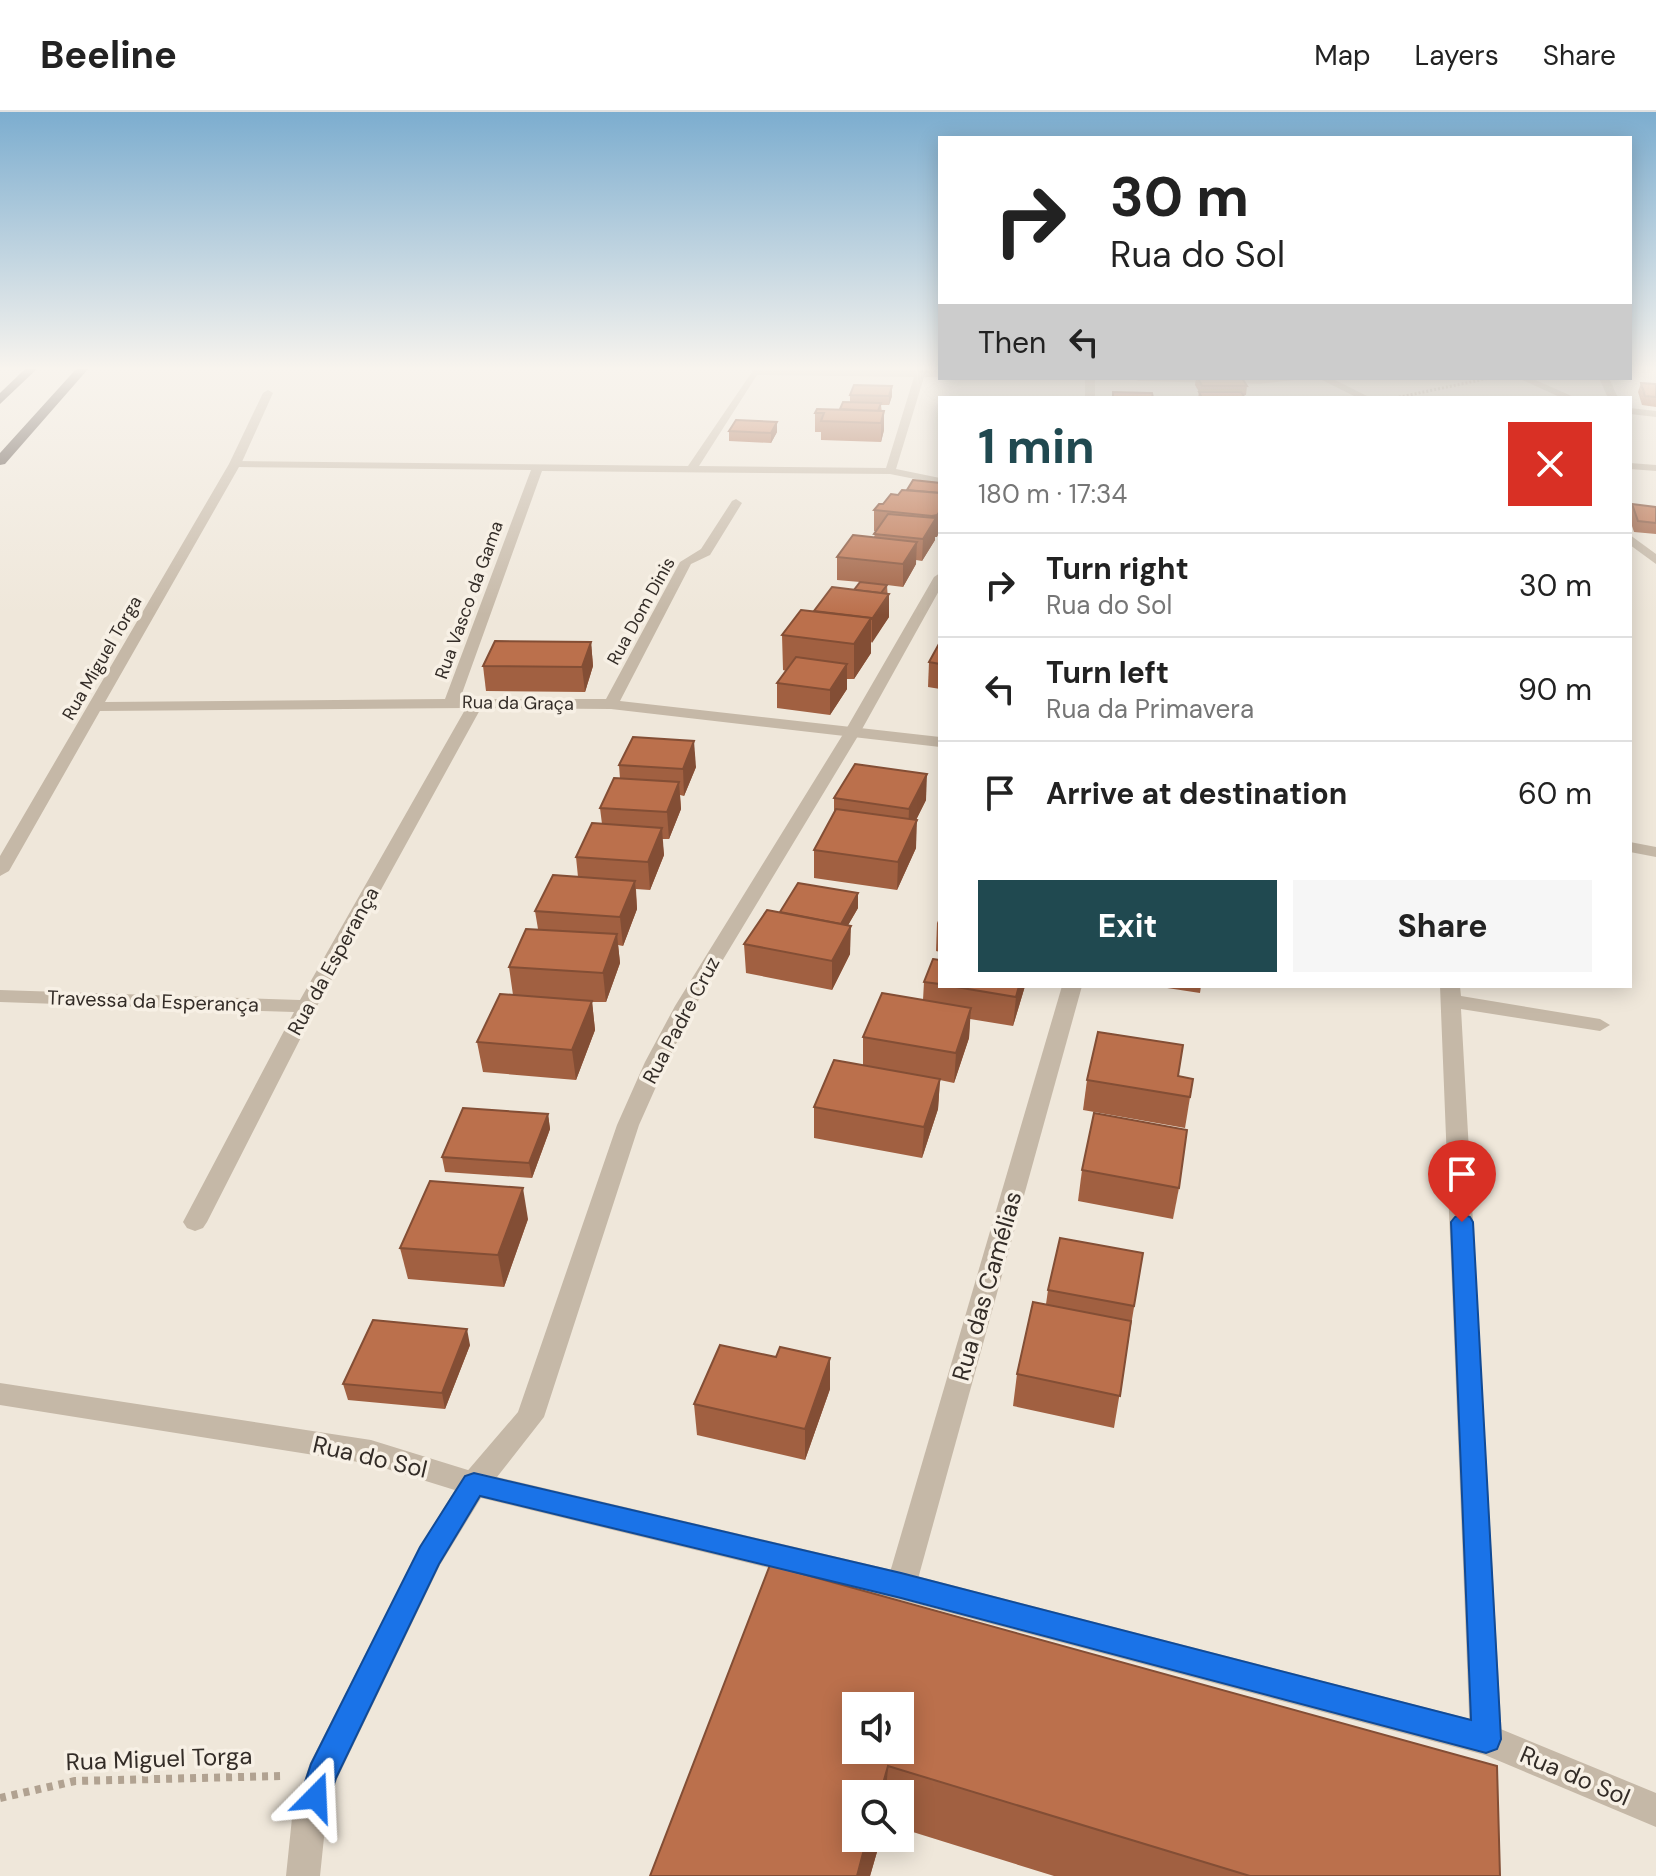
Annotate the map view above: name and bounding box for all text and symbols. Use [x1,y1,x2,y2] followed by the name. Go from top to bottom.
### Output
[40,30,177,80] text: Beeline
[1314,37,1371,74] text: Map
[1415,37,1499,74] text: Layers
[1543,37,1616,74] text: Share
[1110,160,1249,233] text: 30 m
[978,168,1082,272] icon: right
[1110,231,1285,278] text: Rua do Sol
[1062,320,1106,364] icon: left
[978,323,1046,362] text: Then
[978,415,1095,478] text: 1 min
[1508,422,1592,506] button: close
[978,477,1127,511] text: 180 m · 17:34
[429,518,509,682] street label: Rua Vasco da Gama
[1046,549,1189,588] text: Turn right
[601,553,681,669] street label: Rua Dom Dinis
[978,563,1022,607] icon: right
[1519,566,1592,605] text: 30 m
[1046,588,1172,622] text: Rua do Sol
[57,591,147,725] street label: Rua Miguel Torga
[1046,653,1169,692] text: Turn left
[978,667,1022,711] icon: left
[1518,670,1592,709] text: 90 m
[462,690,574,716] street label: Rua da Graça
[1046,692,1254,726] text: Rua da Primavera
[978,771,1022,815] icon: arrive
[1046,774,1347,813] text: Arrive at destination
[1518,774,1592,813] text: 60 m
[978,880,1277,972] button: Exit
[1293,880,1592,972] button: Share
[281,882,385,1040] street label: Rua da Esperança
[637,952,725,1088] street label: Rua Padre Cruz
[47,984,259,1018] street label: Travessa da Esperança
[1428,1140,1496,1222] pin
[1440,1152,1484,1196] icon: arrive
[945,1188,1028,1384] street label: Rua das Camélias
[310,1428,430,1485] street label: Rua do Sol
[842,1692,914,1852] map controls
[842,1692,914,1764] button: sound
[1515,1738,1635,1813] street label: Rua do Sol
[65,1740,253,1777] street label: Rua Miguel Torga
[274,1755,358,1839] position arrow
[842,1780,914,1852] button: search

